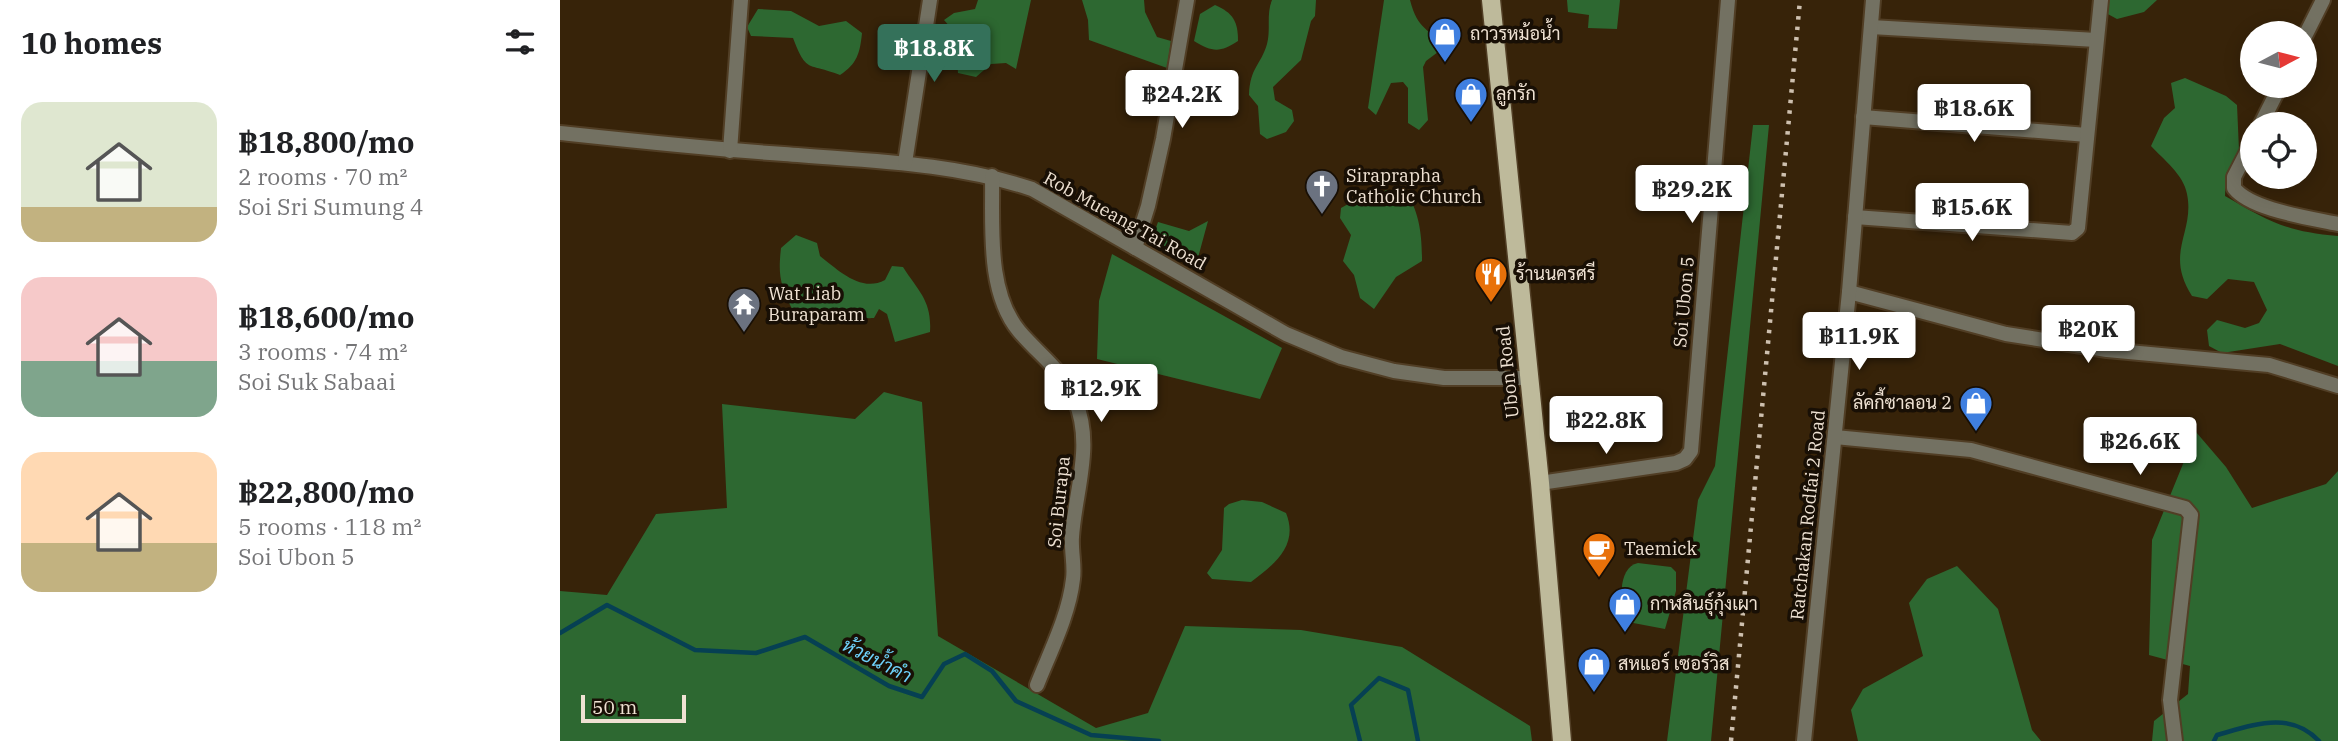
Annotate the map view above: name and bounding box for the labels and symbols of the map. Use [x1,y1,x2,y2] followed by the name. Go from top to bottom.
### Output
[1426,15,1464,64] shop icon: ถาวรหม้อน้ำ
[1470,18,1560,45] place label: ถาวรหม้อน้ำ
[2240,21,2317,98] north arrow
[877,24,991,84] pin: ฿18.8K
[1125,71,1239,130] pin: ฿24.2K
[1452,75,1490,124] shop icon: ลูกรัก
[1496,82,1536,107] place label: ลูกรัก
[1917,85,2031,144] pin: ฿18.6K
[1346,164,1482,208] place label: Siraprapha Catholic Church
[1040,166,1211,275] street label: Rob Mueang Tai Road
[1635,166,1749,225] pin: ฿29.2K
[1303,167,1341,216] church icon: Siraprapha Catholic Church
[1915,184,2029,243] pin: ฿15.6K
[1472,255,1510,304] restaurant icon: ร้านนครศรี
[1668,255,1699,348] street label: Soi Ubon 5
[1516,261,1596,285] place label: ร้านนครศรี
[768,282,865,326] place label: Wat Liab Buraparam
[725,285,763,334] temple icon: Wat Liab Buraparam
[2047,306,2129,365] pin: ฿20K
[1802,312,1916,372] pin: ฿11.9K
[1491,325,1524,419] street label: Ubon Road
[1044,364,1158,424] pin: ฿12.9K
[1957,384,1995,433] shop icon: ลัคกี้ซาลอน 2
[1853,387,1952,414] place label: ลัคกี้ซาลอน 2
[1549,396,1663,456] pin: ฿22.8K
[1785,409,1830,621] street label: Ratchakan Rodfai 2 Road
[2083,418,2197,477] pin: ฿26.6K
[1042,455,1075,549] street label: Soi Burapa
[1580,530,1618,579] cafe icon: Taemick
[1624,537,1698,560] place label: Taemick
[1606,585,1644,634] shop icon: กาฬสินธุ์กุ้งเผา
[1650,591,1758,616] place label: กาฬสินธุ์กุ้งเผา
[838,630,917,688] water label: ห้วยน้ำคำ
[1575,645,1613,694] shop icon: สหแอร์ เซอร์วิส
[1618,651,1729,675] place label: สหแอร์ เซอร์วิส
[581,692,686,724] scale bar

